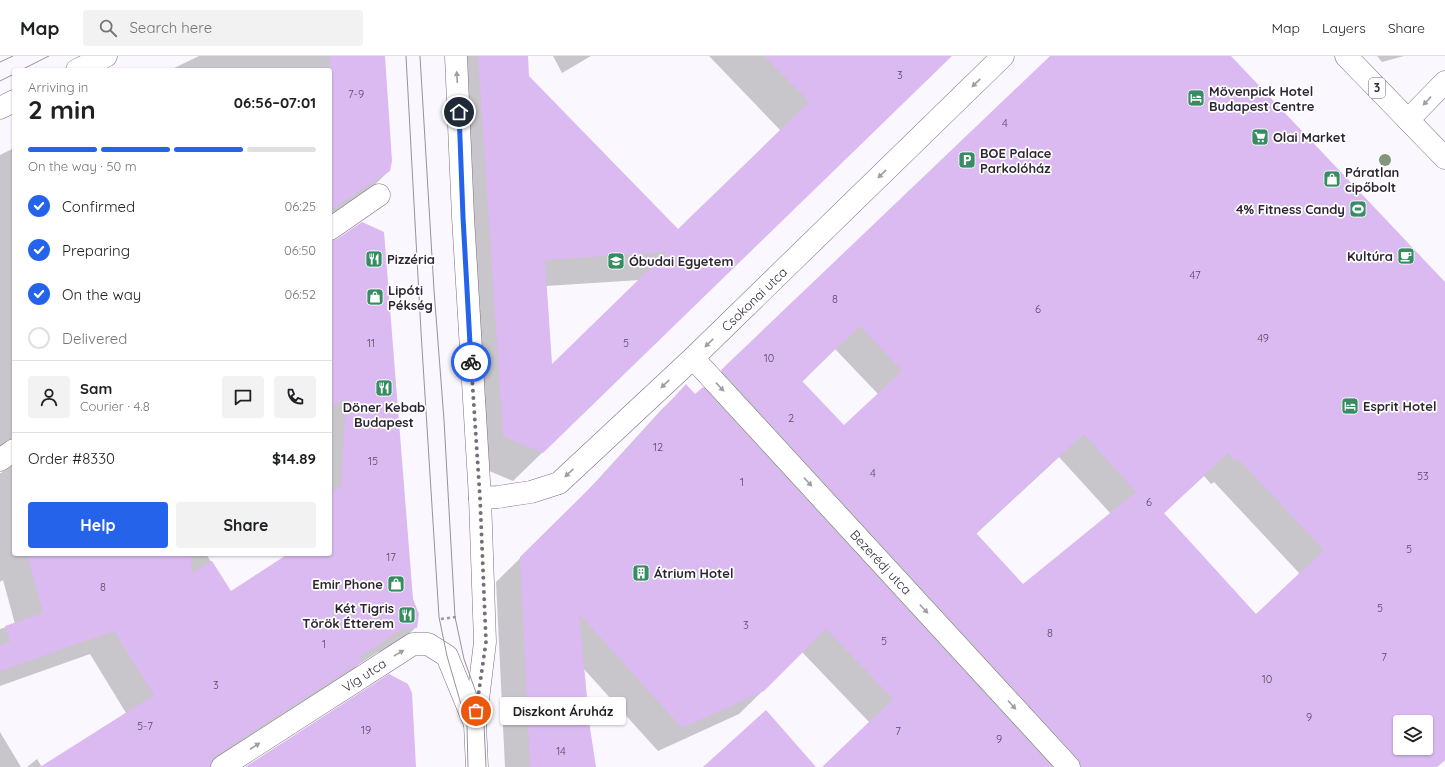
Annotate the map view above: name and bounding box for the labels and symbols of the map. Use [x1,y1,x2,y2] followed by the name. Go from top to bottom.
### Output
[897,68,903,82] house number: 3
[454,71,461,83] one-way arrow
[971,78,981,88] one-way arrow
[1369,78,1385,98] road number: 3
[1209,83,1315,114] place label: Mövenpick Hotel Budapest Centre
[348,87,364,101] house number: 7-9
[1186,88,1206,108] hotel icon: Mövenpick Hotel Budapest Centre
[442,95,476,129] pin
[1422,96,1432,106] one-way arrow
[1002,116,1008,130] house number: 4
[1250,127,1270,147] supermarket icon: Olai Market
[1273,129,1346,145] place label: Olai Market
[980,145,1052,176] place label: BOE Palace Parkolóház
[957,150,977,170] parking icon: BOE Palace Parkolóház
[1345,164,1399,195] place label: Páratlan cipőbolt
[877,169,887,179] one-way arrow
[1322,169,1342,189] shop icon: Páratlan cipőbolt
[1348,199,1368,219] sports icon: 4% Fitness Candy
[1236,201,1345,217] place label: 4% Fitness Candy
[1396,246,1416,266] cafe icon: Kultúra
[1347,248,1393,264] place label: Kultúra
[364,249,384,269] restaurant icon: Pizzéria
[387,251,435,267] place label: Pizzéria
[606,251,626,271] school or university icon: Óbudai Egyetem
[629,253,733,269] place label: Óbudai Egyetem
[718,264,790,334] street label: Csokonai utca
[1189,268,1201,282] house number: 47
[388,282,433,313] place label: Lipóti Pékség
[365,287,385,307] shop icon: Lipóti Pékség
[832,292,838,306] house number: 8
[1035,302,1041,316] house number: 6
[1257,331,1269,345] house number: 49
[367,336,375,350] house number: 11
[623,336,629,350] house number: 5
[704,338,714,348] one-way arrow
[451,342,491,382] courier
[764,351,774,365] house number: 10
[374,378,394,398] restaurant icon: Döner Kebab Budapest
[660,380,670,389] one-way arrow
[715,381,724,392] one-way arrow
[1340,396,1360,416] hotel icon: Esprit Hotel
[1363,398,1436,414] place label: Esprit Hotel
[343,399,425,430] place label: Döner Kebab Budapest
[788,411,794,425] house number: 2
[653,440,663,454] house number: 12
[368,454,378,468] house number: 15
[870,466,876,480] house number: 4
[565,468,574,477] one-way arrow
[1417,469,1429,483] house number: 53
[740,475,744,489] house number: 1
[803,477,812,487] one-way arrow
[1146,495,1152,509] house number: 6
[847,526,915,598] street label: Bezerédj utca
[1406,542,1412,556] house number: 5
[386,550,396,564] house number: 17
[631,563,651,583] building icon: Átrium Hotel
[654,565,733,581] place label: Átrium Hotel
[386,574,406,594] shop icon: Emir Phone
[312,576,383,592] place label: Emir Phone
[100,580,106,594] house number: 8
[302,600,394,631] place label: Két Tigris Török Étterem
[1377,601,1383,615] house number: 5
[919,604,929,614] one-way arrow
[397,605,417,625] restaurant icon: Két Tigris Török Étterem
[743,618,749,632] house number: 3
[1047,626,1053,640] house number: 8
[881,634,887,648] house number: 5
[322,637,326,651] house number: 1
[393,649,405,656] one-way arrow
[1381,650,1387,664] house number: 7
[339,655,389,695] street label: Víg utca
[1262,672,1272,686] house number: 10
[213,678,219,692] house number: 3
[459,694,493,728] pin
[500,697,626,725] callout: Diszkont Áruház
[1007,700,1017,710] one-way arrow
[1306,710,1312,724] house number: 9
[137,719,153,733] house number: 5-7
[361,723,371,737] house number: 19
[895,724,901,738] house number: 7
[996,732,1002,746] house number: 9
[250,742,260,750] one-way arrow
[556,744,566,758] house number: 14

